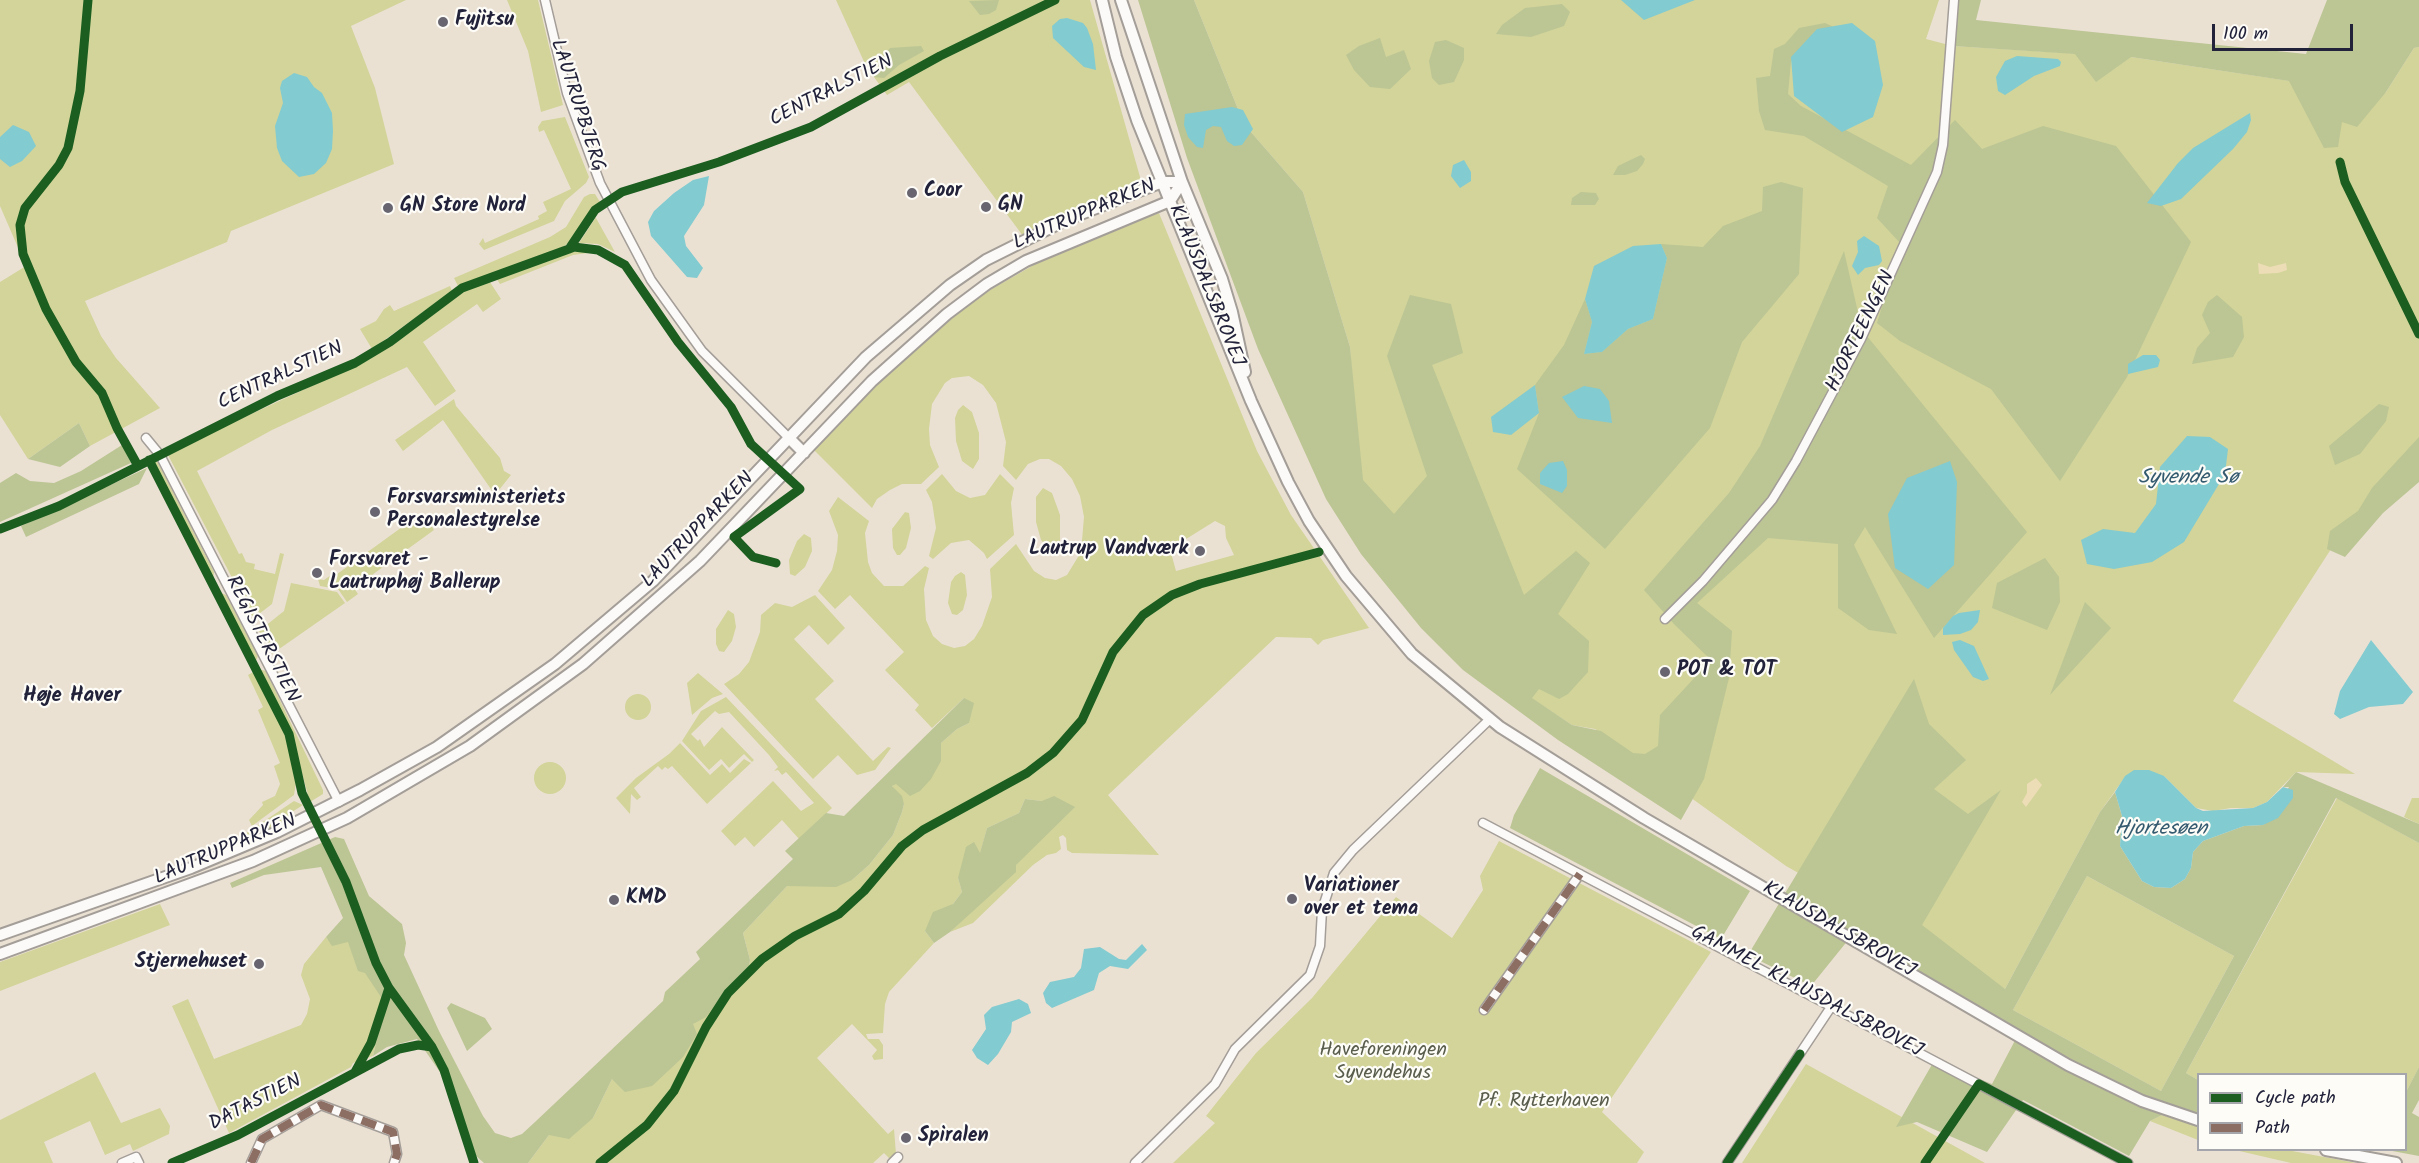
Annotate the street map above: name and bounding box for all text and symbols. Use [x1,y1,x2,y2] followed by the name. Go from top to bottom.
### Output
[455,10,514,34] place label: Fujitsu
[2215,12,2356,50] scale bar
[436,15,450,29] marker: Fujitsu
[2223,20,2268,49] text: 100 m
[543,37,609,175] street label: LAUTRUPBJERG
[766,51,898,133] street label: CENTRALSTIEN
[1010,175,1160,257] street label: LAUTRUPPARKEN
[924,181,962,205] place label: Coor
[905,186,919,200] marker: Coor
[998,195,1023,219] place label: GN
[400,196,526,220] place label: GN Store Nord
[979,200,993,214] marker: GN
[381,201,395,215] marker: GN Store Nord
[1162,202,1248,370] street label: KLAUSDALSBROVEJ
[1822,268,1902,396] street label: HJORTEENGEN
[215,338,347,416] street label: CENTRALSTIEN
[2138,466,2238,492] water label: Syvende Sø
[638,468,760,594] street label: LAUTRUPPARKEN
[387,488,565,535] place label: Forsvarsministeriets Personalestyrelse
[368,505,382,519] marker: Forsvarsministeriets Personalestyrelse
[1029,539,1188,563] place label: Lautrup Vandværk
[1193,544,1207,558] marker: Lautrup Vandværk
[329,550,501,597] place label: Forsvaret - Lautruphøj Ballerup
[310,566,324,580] marker: Forsvaret - Lautruphøj Ballerup
[219,573,303,707] street label: REGISTERSTIEN
[1677,660,1776,684] place label: POT & TOT
[1658,665,1672,679] marker: POT & TOT
[23,684,121,710] district label: Høje Haver
[151,810,301,892] street label: LAUTRUPPARKEN
[2115,817,2207,843] water label: Hjortesøen
[1304,876,1418,923] place label: Variationer over et tema
[1757,877,1919,985] street label: KLAUSDALSBROVEJ
[626,888,666,912] place label: KMD
[1285,892,1299,906] marker: Variationer over et tema
[607,893,621,907] marker: KMD
[1686,922,1926,1064] street label: GAMMEL KLAUSDALSBROVEJ
[135,952,247,976] place label: Stjernehuset
[252,957,266,971] marker: Stjernehuset
[1319,1040,1447,1087] park label: Haveforeningen Syvendehus
[206,1070,306,1138] street label: DATASTIEN
[2197,1073,2407,1151] legend
[2255,1084,2336,1113] text: Cycle path
[1478,1091,1610,1115] park label: Pf. Rytterhaven
[2255,1114,2290,1143] text: Path
[918,1126,989,1150] place label: Spiralen
[899,1131,913,1145] marker: Spiralen

